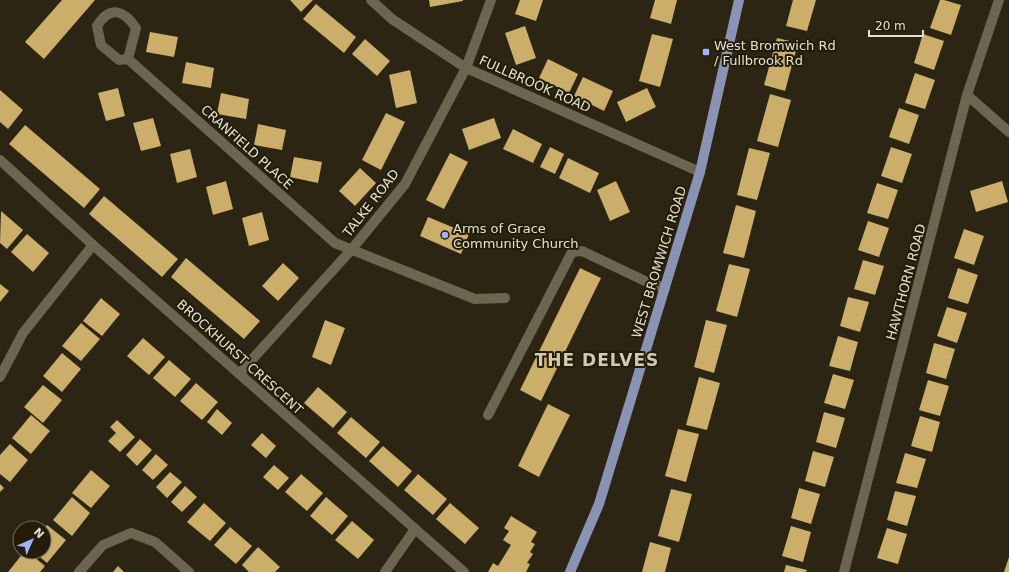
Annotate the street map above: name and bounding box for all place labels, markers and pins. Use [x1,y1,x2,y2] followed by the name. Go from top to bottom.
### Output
[714,38,836,68] place label: West Bromwich Rd / Fullbrook Rd
[701,47,711,57] marker: West Bromwich Rd / Fullbrook Rd
[453,221,578,251] place label: Arms of Grace Community Church
[440,230,450,240] marker: Arms of Grace Community Church

